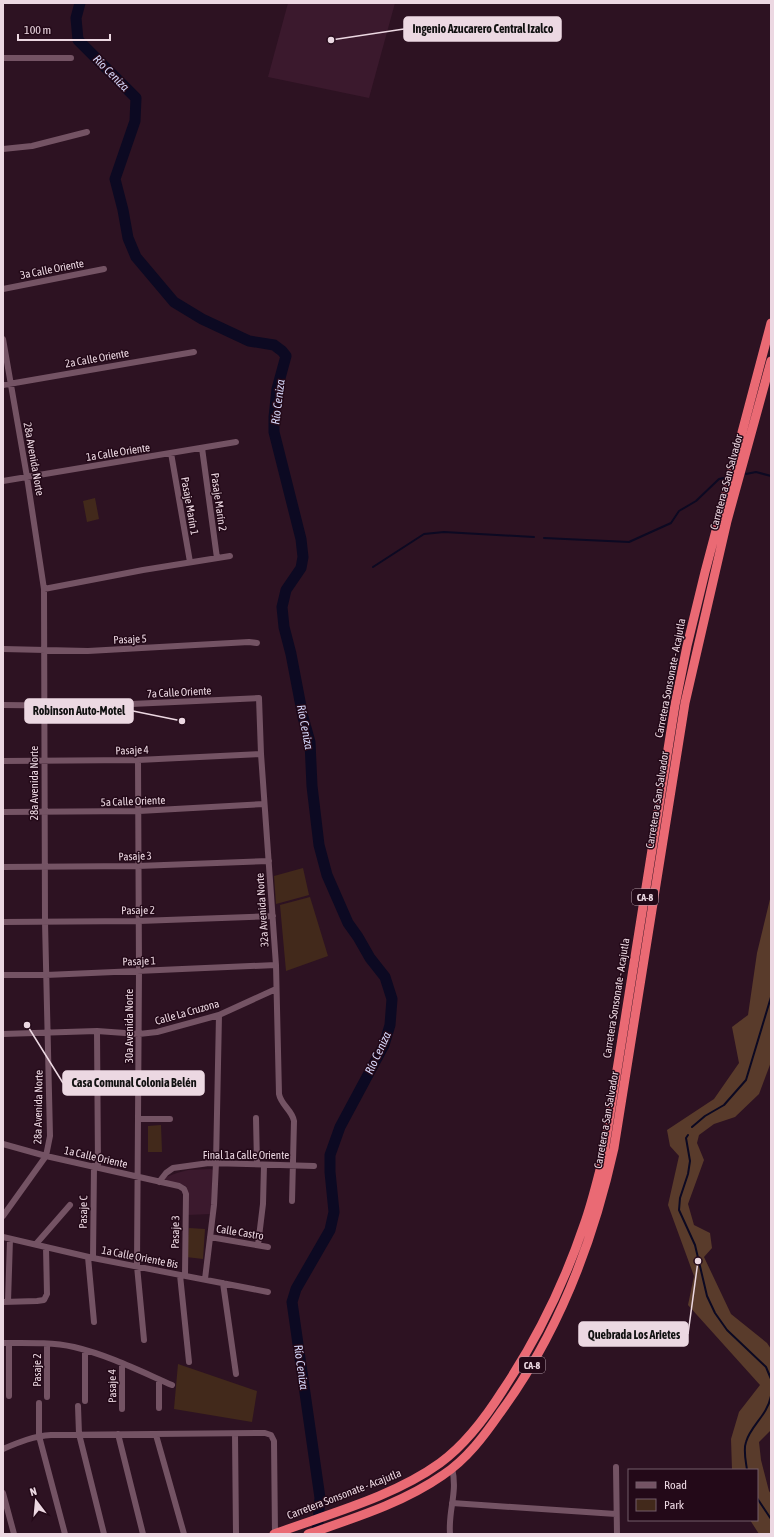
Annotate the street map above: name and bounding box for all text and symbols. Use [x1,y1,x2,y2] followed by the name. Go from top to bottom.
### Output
[18,16,110,42] scale bar
[404,17,561,41] callout: Ingenio Azucarero Central Izalco
[413,22,554,36] text: Ingenio Azucarero Central Izalco
[24,23,51,37] text: 100 m
[90,52,132,94] water label: Río Ceniza
[19,257,85,281] street label: 3a Calle Oriente
[64,346,130,370] street label: 2a Calle Oriente
[268,378,288,425] water label: Río Ceniza
[22,421,46,497] street label: 28a Avenida Norte
[708,432,745,531] street label: Carretera a San Salvador
[85,441,151,463] street label: 1a Calle Oriente
[209,472,229,532] street label: Pasaje Marín 2
[179,476,201,536] street label: Pasaje Marín 1
[653,617,687,739] street label: Carretera Sonsonate - Acajutla
[113,632,147,646] street label: Pasaje 5
[146,684,212,700] street label: 7a Calle Oriente
[25,699,133,723] callout: Robinson Auto-Motel
[294,703,316,751] water label: Río Ceniza
[33,704,126,718] text: Robinson Auto-Motel
[115,743,149,757] street label: Pasaje 4
[28,746,40,820] street label: 28a Avenida Norte
[643,750,671,849] street label: Carretera a San Salvador
[100,794,166,808] street label: 5a Calle Oriente
[118,849,152,863] street label: Pasaje 3
[253,873,271,947] street label: 32a Avenida Norte
[632,889,658,905] road number: CA-8
[121,904,155,916] street label: Pasaje 2
[601,937,631,1059] street label: Carretera Sonsonate - Acajutla
[122,954,156,968] street label: Pasaje 1
[123,989,135,1063] street label: 30a Avenida Norte
[154,997,220,1027] street label: Calle La Cruzona
[362,1029,394,1076] water label: Río Ceniza
[31,1070,45,1144] street label: 28a Avenida Norte
[592,1070,621,1169] street label: Carretera a San Salvador
[63,1071,204,1095] callout: Casa Comunal Colonia Belén
[71,1076,197,1090] text: Casa Comunal Colonia Belén
[63,1144,129,1170] street label: 1a Calle Oriente
[203,1149,289,1161] street label: Final 1a Calle Oriente
[77,1195,89,1229] street label: Pasaje C
[169,1215,181,1249] street label: Pasaje 3
[215,1222,265,1242] street label: Calle Castro
[101,1244,179,1270] street label: 1a Calle Oriente Bis
[579,1322,688,1346] callout: Quebrada Los Arietes
[588,1328,681,1342] text: Quebrada Los Arietes
[291,1344,311,1391] water label: Río Ceniza
[31,1353,43,1387] street label: Pasaje 2
[519,1357,545,1373] road number: CA-8
[106,1369,118,1403] street label: Pasaje 4
[285,1467,403,1521] street label: Carretera Sonsonate - Acajutla
[628,1469,758,1521] legend
[664,1478,687,1492] text: Road
[16,1481,56,1521] north arrow
[28,1485,38,1498] text: N
[664,1498,685,1512] text: Park

